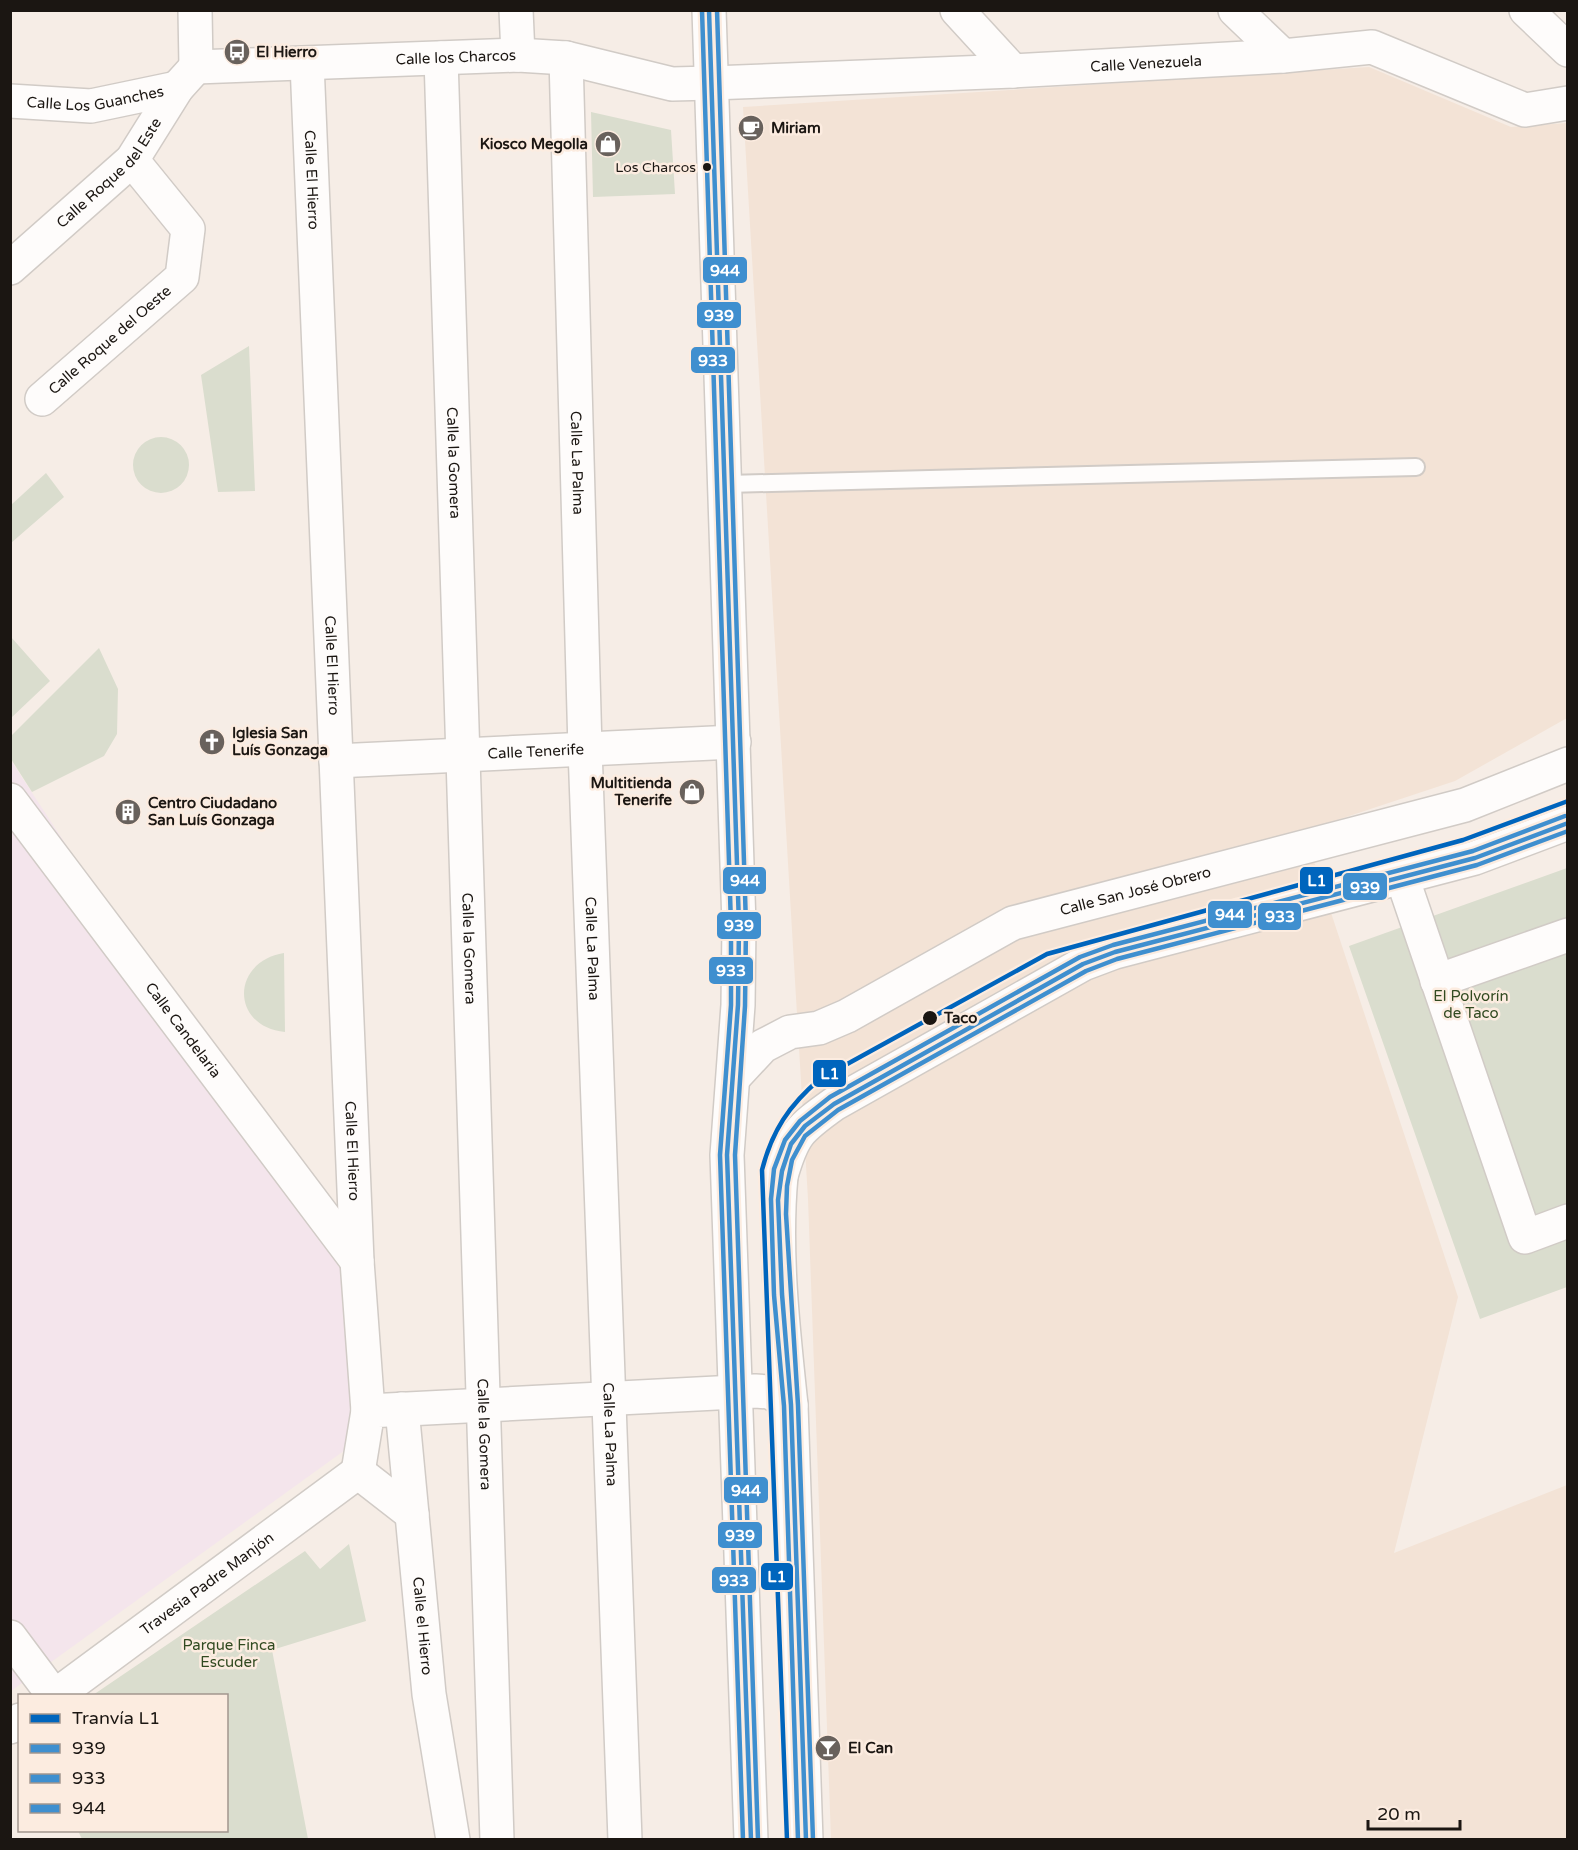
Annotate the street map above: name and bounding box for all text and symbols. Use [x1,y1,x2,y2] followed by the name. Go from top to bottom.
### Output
[222,37,252,67] bus stop icon: El Hierro
[256,43,317,61] place label: El Hierro
[395,46,516,69] street label: Calle los Charcos
[1090,52,1202,76] street label: Calle Venezuela
[26,82,165,115] street label: Calle Los Guanches
[736,113,766,143] cafe icon: Miriam
[53,114,165,232] street label: Calle Roque del Este
[771,119,821,137] place label: Miriam
[593,129,623,159] shop icon: Kiosco Megolla
[301,130,323,230] street label: Calle El Hierro
[480,135,588,154] place label: Kiosco Megolla
[615,159,696,176] place label: Los Charcos
[701,161,713,173] marker: Los Charcos
[702,256,748,284] line badge: 944
[710,261,740,281] text: 944
[45,282,175,398] street label: Calle Roque del Oeste
[696,301,742,329] line badge: 939
[704,306,734,326] text: 939
[690,346,736,374] line badge: 933
[698,351,728,371] text: 933
[443,407,464,519] street label: Calle la Gomera
[567,411,588,515] street label: Calle La Palma
[321,615,343,716] street label: Calle El Hierro
[232,724,328,760] place label: Iglesia San Luís Gonzaga
[197,727,227,757] church icon: Iglesia San Luís Gonzaga
[487,740,584,763] street label: Calle Tenerife
[590,774,673,809] place label: Multitienda Tenerife
[677,777,707,807] shop icon: Multitienda Tenerife
[148,794,277,830] place label: Centro Ciudadano San Luís Gonzaga
[113,797,143,827] building icon: Centro Ciudadano San Luís Gonzaga
[1058,863,1213,919] street label: Calle San José Obrero
[722,866,767,895] line badge: 944
[1299,866,1334,895] line badge: L1
[730,871,760,891] text: 944
[1307,871,1327,891] text: L1
[1342,872,1388,901] line badge: 939
[1350,878,1380,898] text: 939
[458,892,480,1005] street label: Calle la Gomera
[581,896,603,1001] street label: Calle La Palma
[1207,900,1253,929] line badge: 944
[1257,902,1302,931] line badge: 933
[1215,905,1245,925] text: 944
[1265,907,1295,927] text: 933
[716,911,762,940] line badge: 939
[724,916,754,936] text: 939
[708,956,754,985] line badge: 933
[716,961,746,981] text: 933
[141,979,225,1081] street label: Calle Candelaria
[1433,987,1509,1022] park label: El Polvorín de Taco
[921,1009,939,1027] marker: Taco
[943,1009,977,1027] place label: Taco
[812,1059,847,1088] line badge: L1
[820,1064,840,1084] text: L1
[341,1101,363,1201] street label: Calle El Hierro
[473,1378,495,1490] street label: Calle la Gomera
[599,1382,621,1487] street label: Calle La Palma
[723,1476,769,1504] line badge: 944
[731,1481,761,1501] text: 944
[717,1521,763,1549] line badge: 939
[725,1526,755,1546] text: 939
[137,1528,277,1639] street label: Travesía Padre Manjón
[760,1562,794,1591] line badge: L1
[711,1566,757,1594] line badge: 933
[767,1567,787,1587] text: L1
[719,1571,749,1591] text: 933
[409,1576,436,1676] street label: Calle el Hierro
[183,1636,275,1671] park label: Parque Finca Escuder
[18,1694,228,1832] legend
[72,1707,160,1729] text: Tranvía L1
[813,1733,843,1763] bar icon: El Can
[72,1737,106,1759] text: 939
[848,1739,893,1757] place label: El Can
[72,1767,106,1789] text: 933
[1368,1793,1460,1831] scale bar
[72,1797,106,1819] text: 944
[1377,1803,1421,1825] text: 20 m

